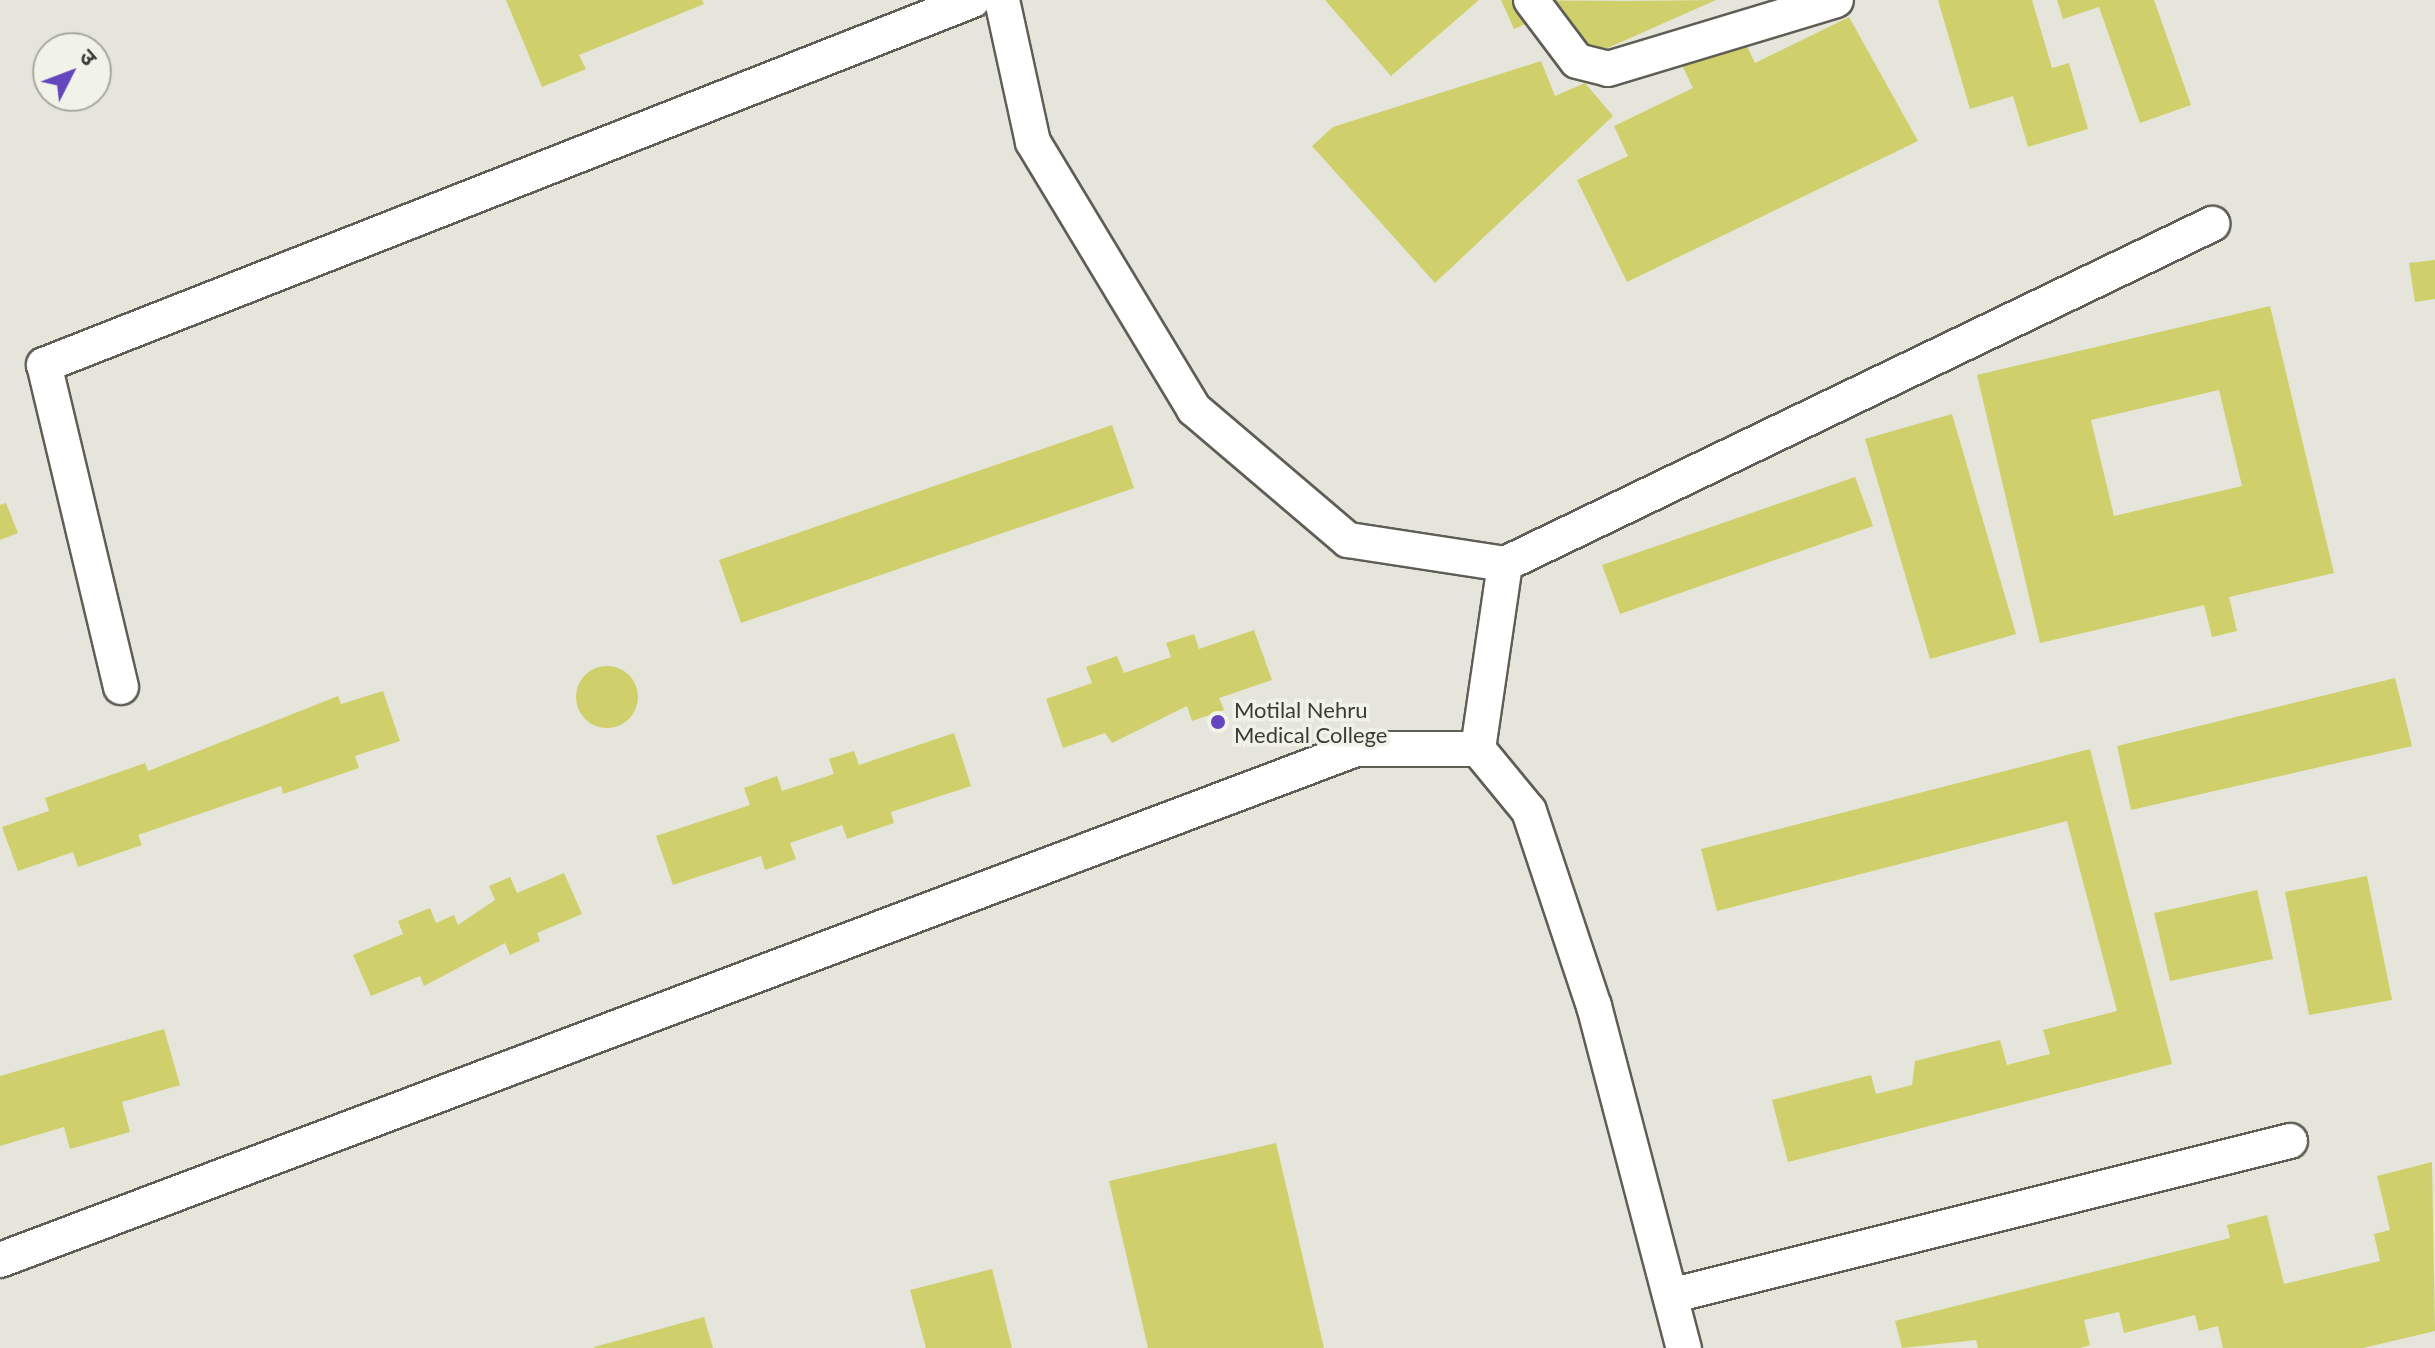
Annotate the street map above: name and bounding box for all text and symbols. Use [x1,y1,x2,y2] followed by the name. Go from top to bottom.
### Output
[32,32,112,112] north arrow
[74,43,103,71] text: उ
[1234,696,1387,748] place label: Motilal Nehru Medical College
[1209,713,1227,731] marker: Motilal Nehru Medical College

